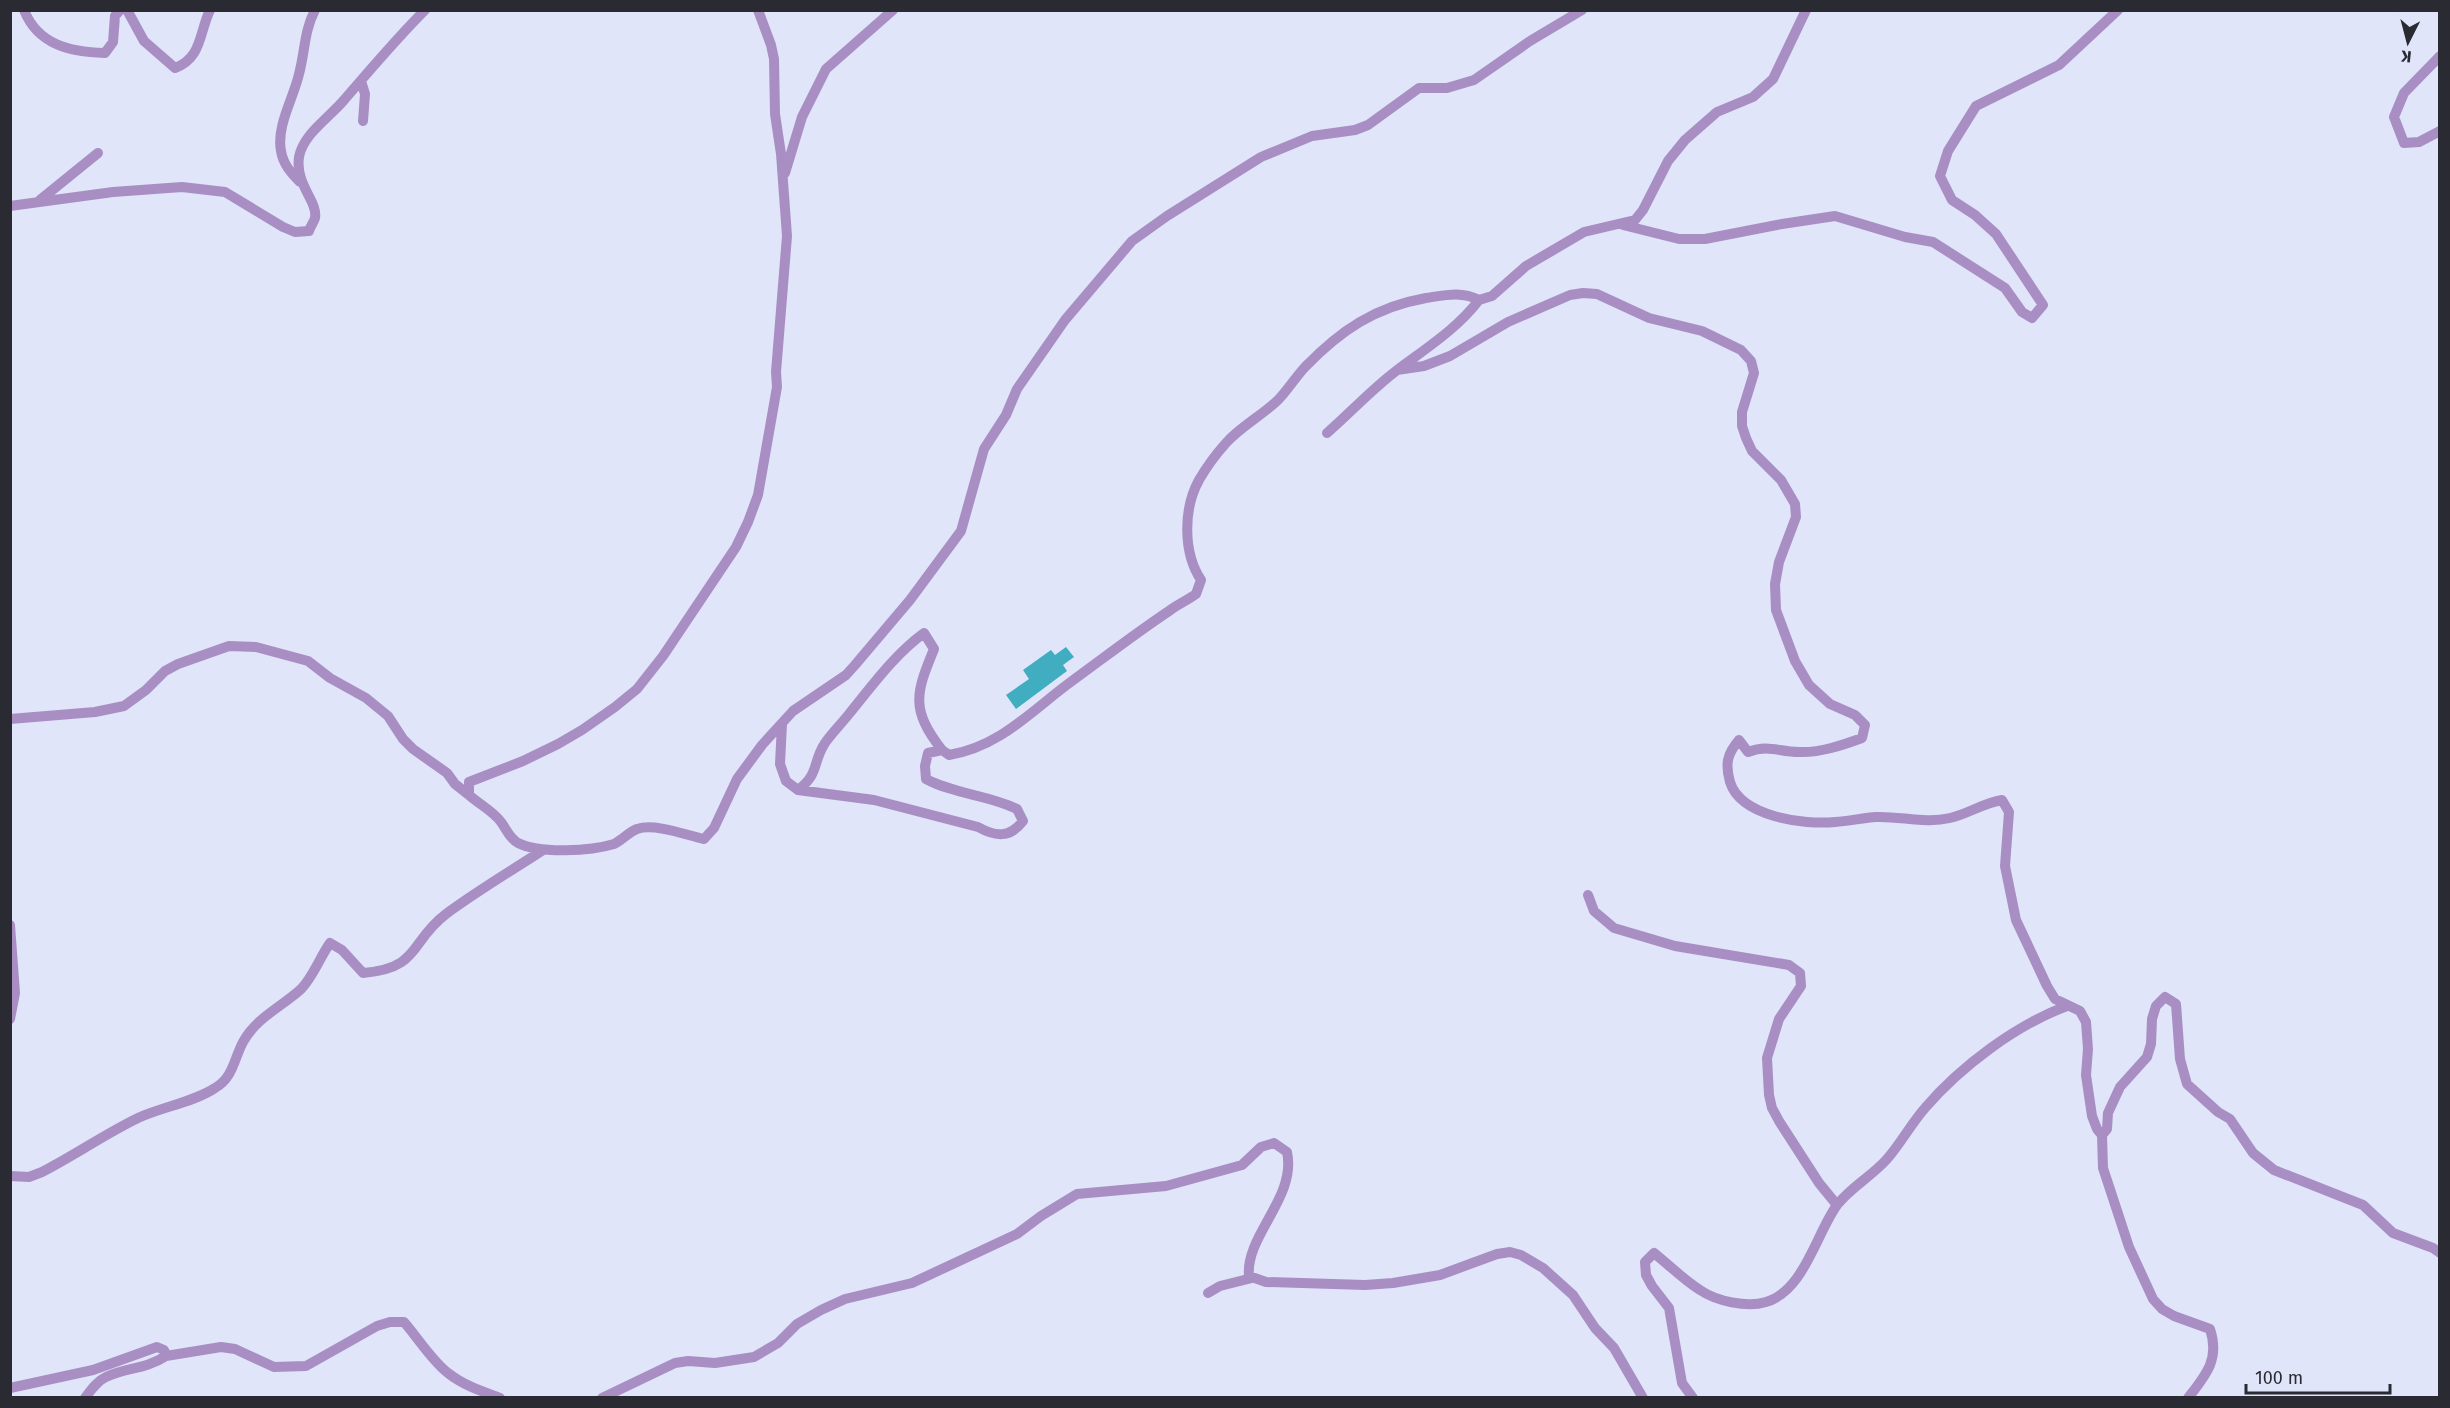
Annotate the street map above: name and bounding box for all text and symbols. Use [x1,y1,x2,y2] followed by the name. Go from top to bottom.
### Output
[2378,12,2438,72] north arrow
[2400,46,2413,66] text: K
[2246,1357,2390,1395] scale bar
[2255,1367,2303,1389] text: 100 m

